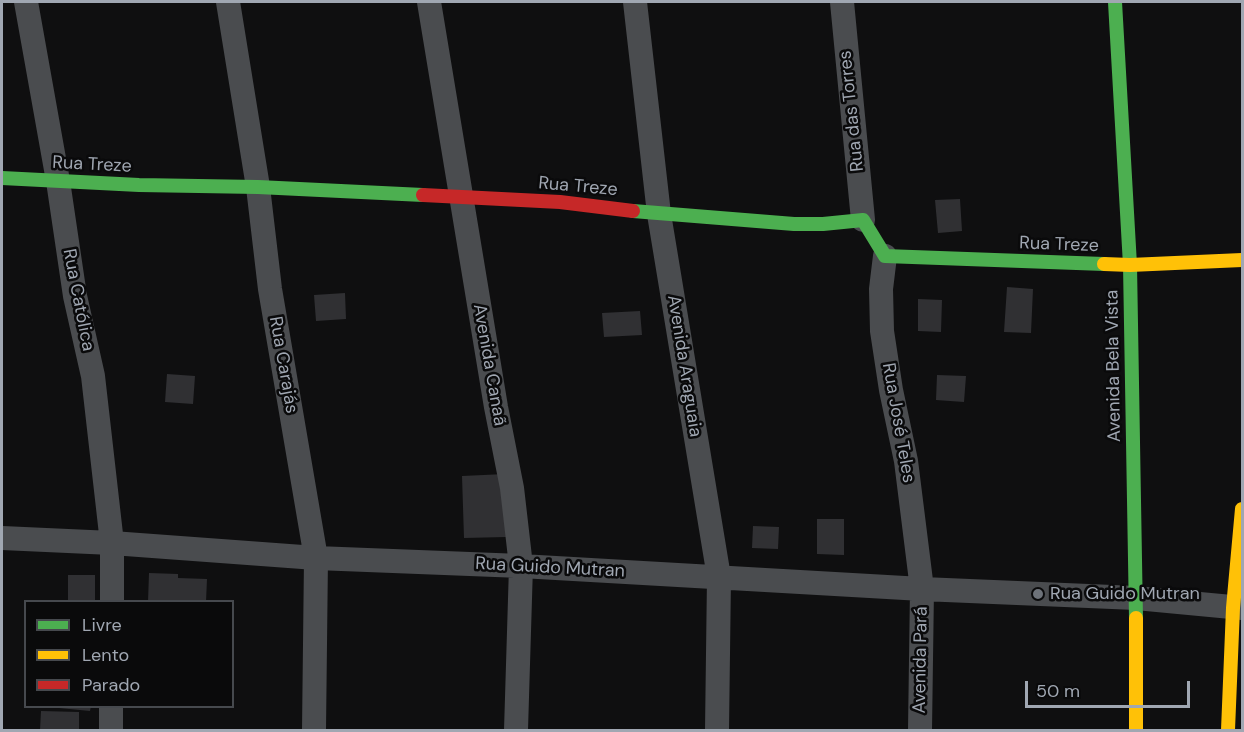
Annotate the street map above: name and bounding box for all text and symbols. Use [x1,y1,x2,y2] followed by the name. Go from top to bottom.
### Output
[835,49,869,173] street label: Rua das Torres
[52,152,132,178] street label: Rua Treze
[537,173,619,201] street label: Rua Treze
[1019,233,1099,257] street label: Rua Treze
[57,247,99,353] street label: Rua Católica
[1102,290,1126,442] street label: Avenida Bela Vista
[662,293,706,439] street label: Avenida Araguaia
[468,302,510,428] street label: Avenida Canaã
[264,315,302,415] street label: Rua Carajás
[877,361,919,485] street label: Rua José Teles
[475,553,625,583] street label: Rua Guido Mutran
[1050,583,1200,605] place label: Rua Guido Mutran
[1031,587,1045,601] marker: Rua Guido Mutran
[24,600,234,708] legend
[909,606,933,714] street label: Avenida Pará
[82,613,122,637] text: Livre
[82,643,129,667] text: Lento
[1028,669,1193,707] scale bar
[82,673,140,697] text: Parado
[1036,679,1080,703] text: 50 m

